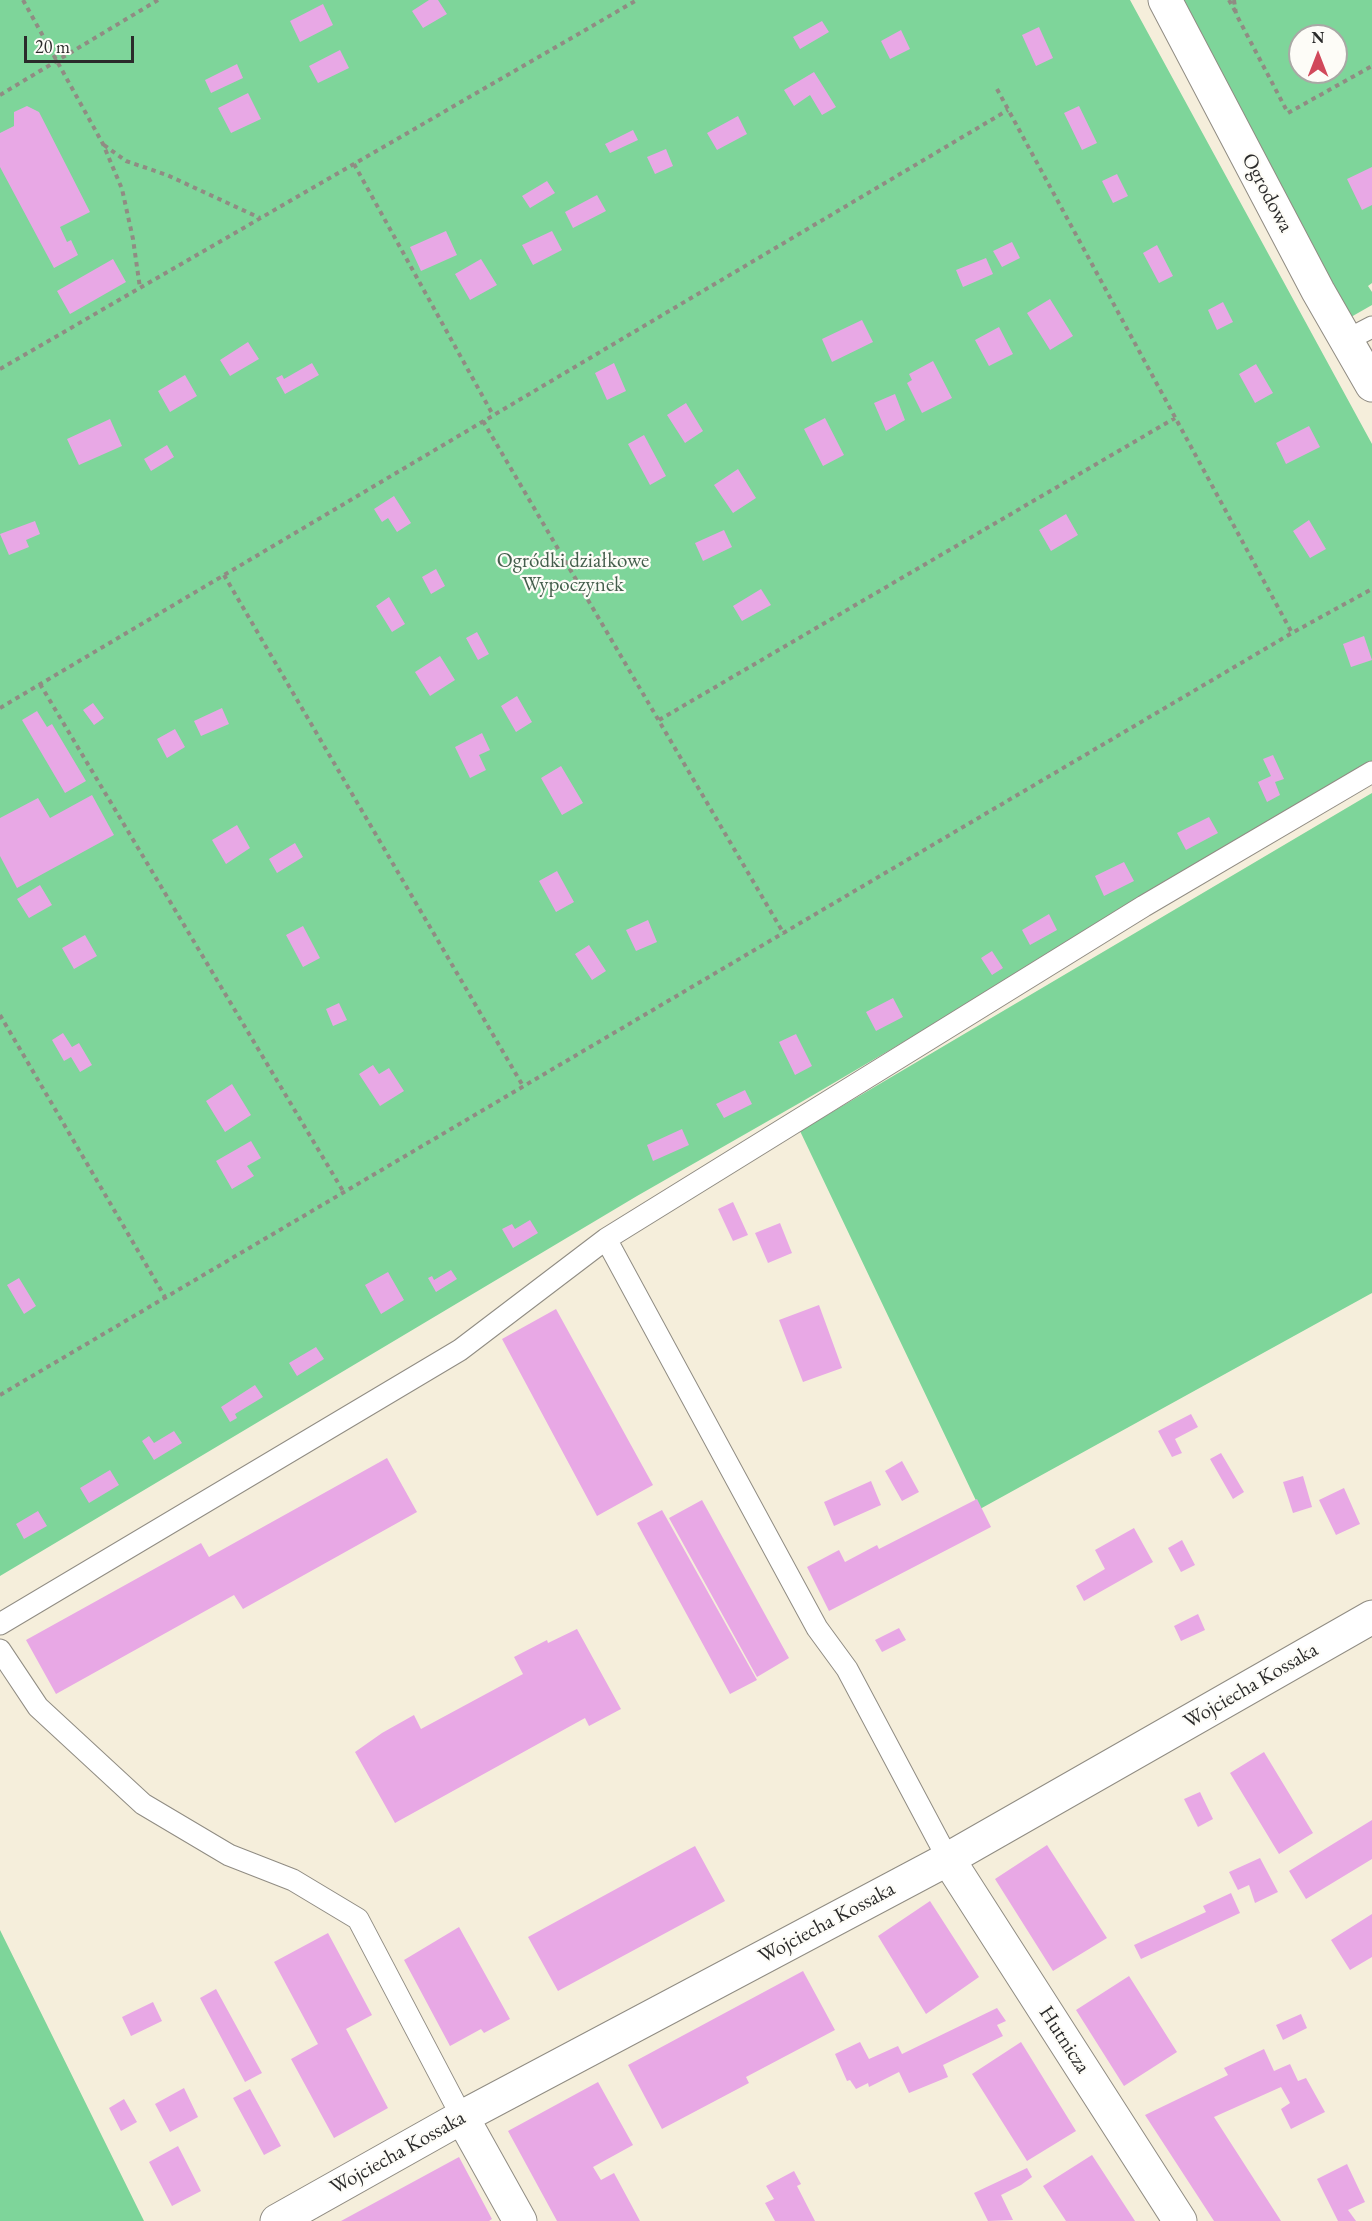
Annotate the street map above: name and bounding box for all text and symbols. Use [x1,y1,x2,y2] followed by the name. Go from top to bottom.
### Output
[27,24,136,62] scale bar
[1288,24,1348,84] north arrow
[1312,27,1324,48] text: N
[35,35,70,58] text: 20 m
[1236,149,1298,237] street label: Ogrodowa
[497,548,649,598] park label: Ogródki działkowe Wypoczynek
[1179,1637,1323,1735] street label: Wojciecha Kossaka
[755,1876,899,1970] street label: Wojciecha Kossaka
[1033,2002,1095,2078] street label: Hutnicza
[326,2105,470,2201] street label: Wojciecha Kossaka

